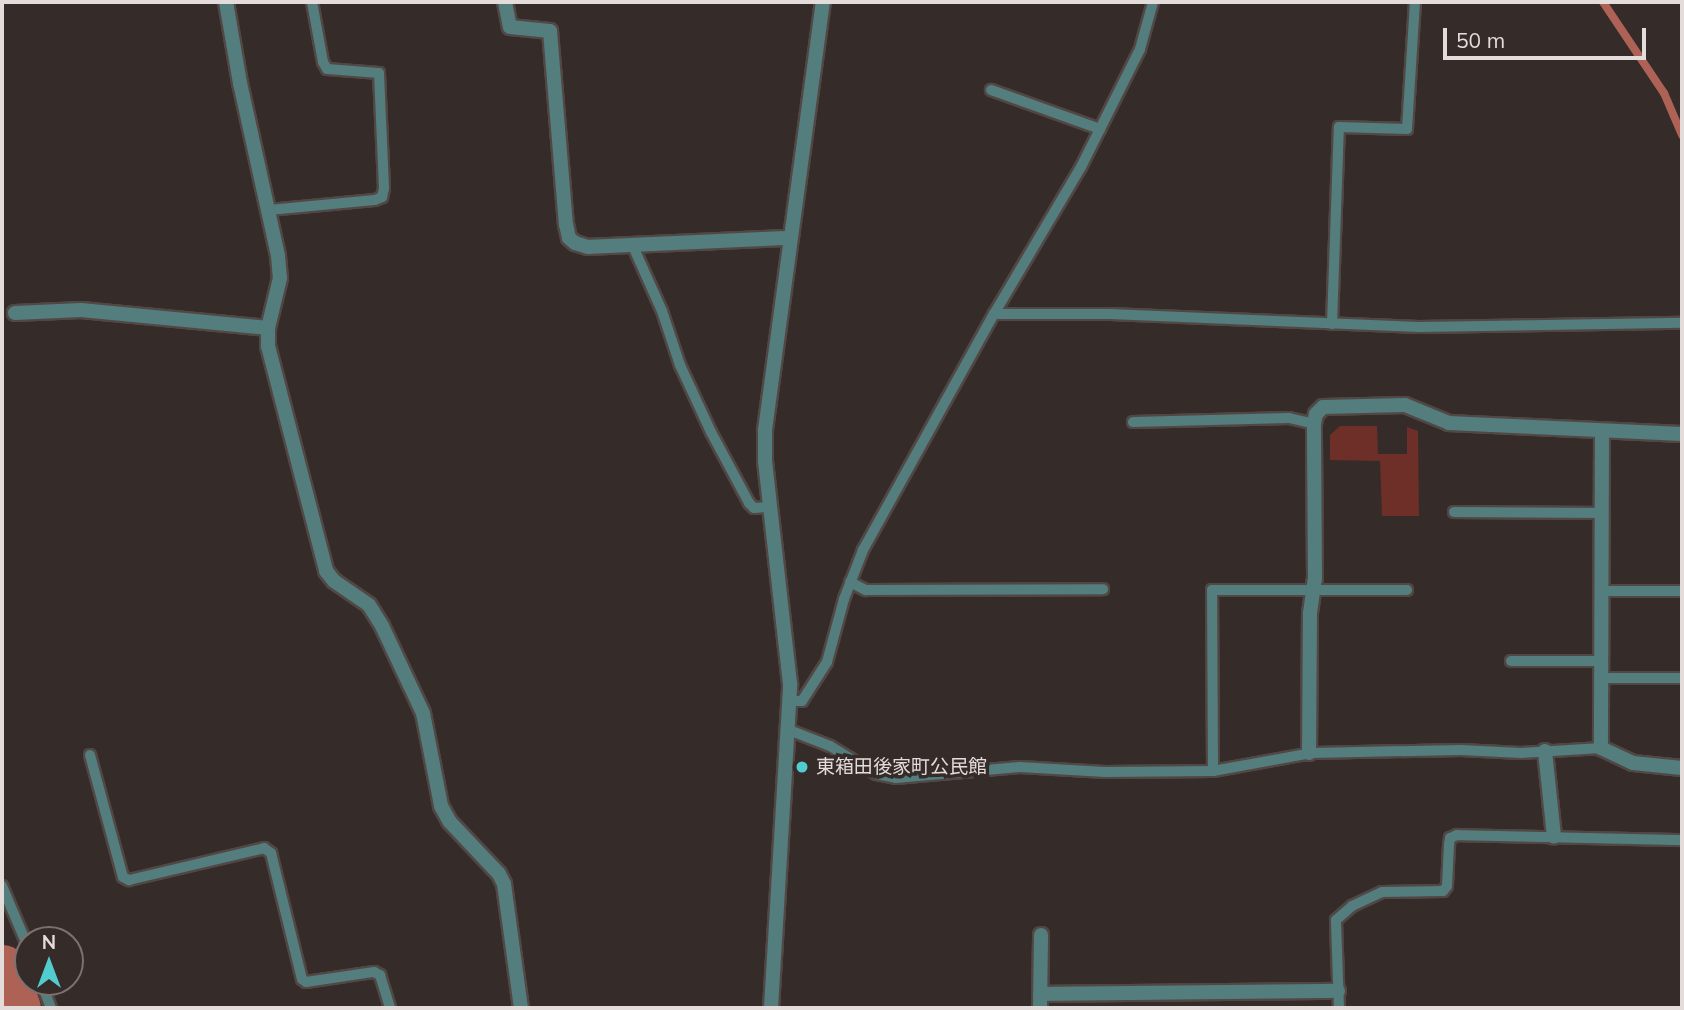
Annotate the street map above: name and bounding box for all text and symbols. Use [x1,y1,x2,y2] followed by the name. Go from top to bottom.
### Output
[1446,14,1649,58] scale bar
[1456,27,1505,53] text: 50 m
[816,756,987,778] place label: 東箱田後家町公民館
[794,759,810,775] marker: 東箱田後家町公民館
[14,926,84,996] north arrow
[42,930,56,954] text: N

